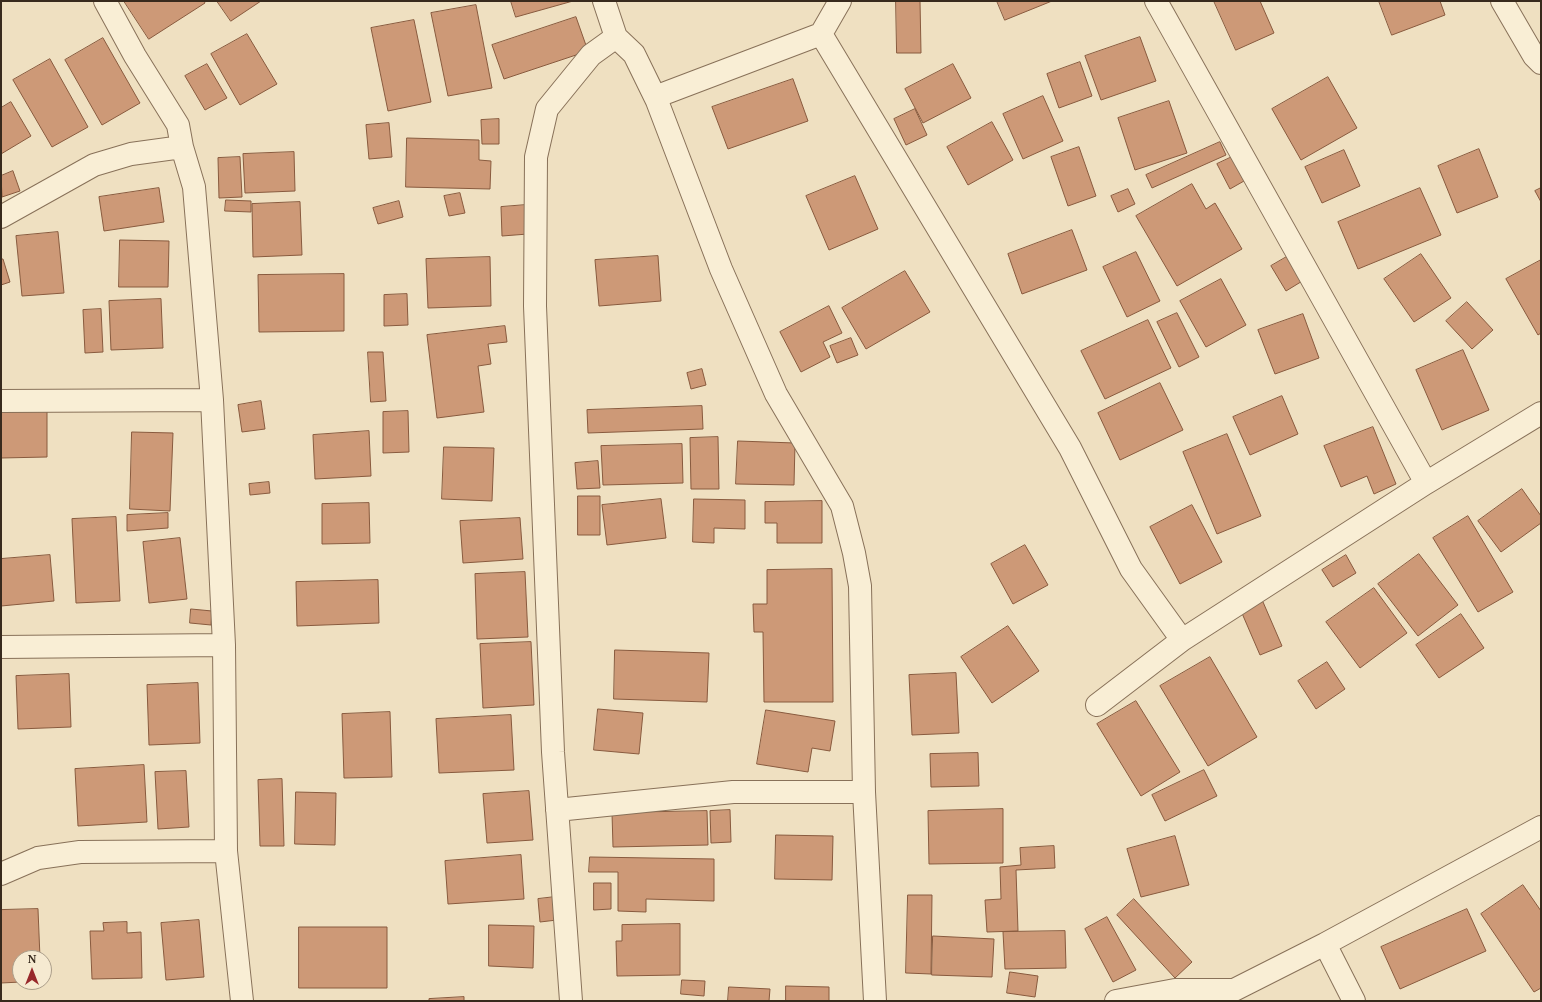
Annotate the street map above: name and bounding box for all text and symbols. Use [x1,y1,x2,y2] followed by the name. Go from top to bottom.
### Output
[12,950,52,990] north arrow
[28,951,36,966] text: N

